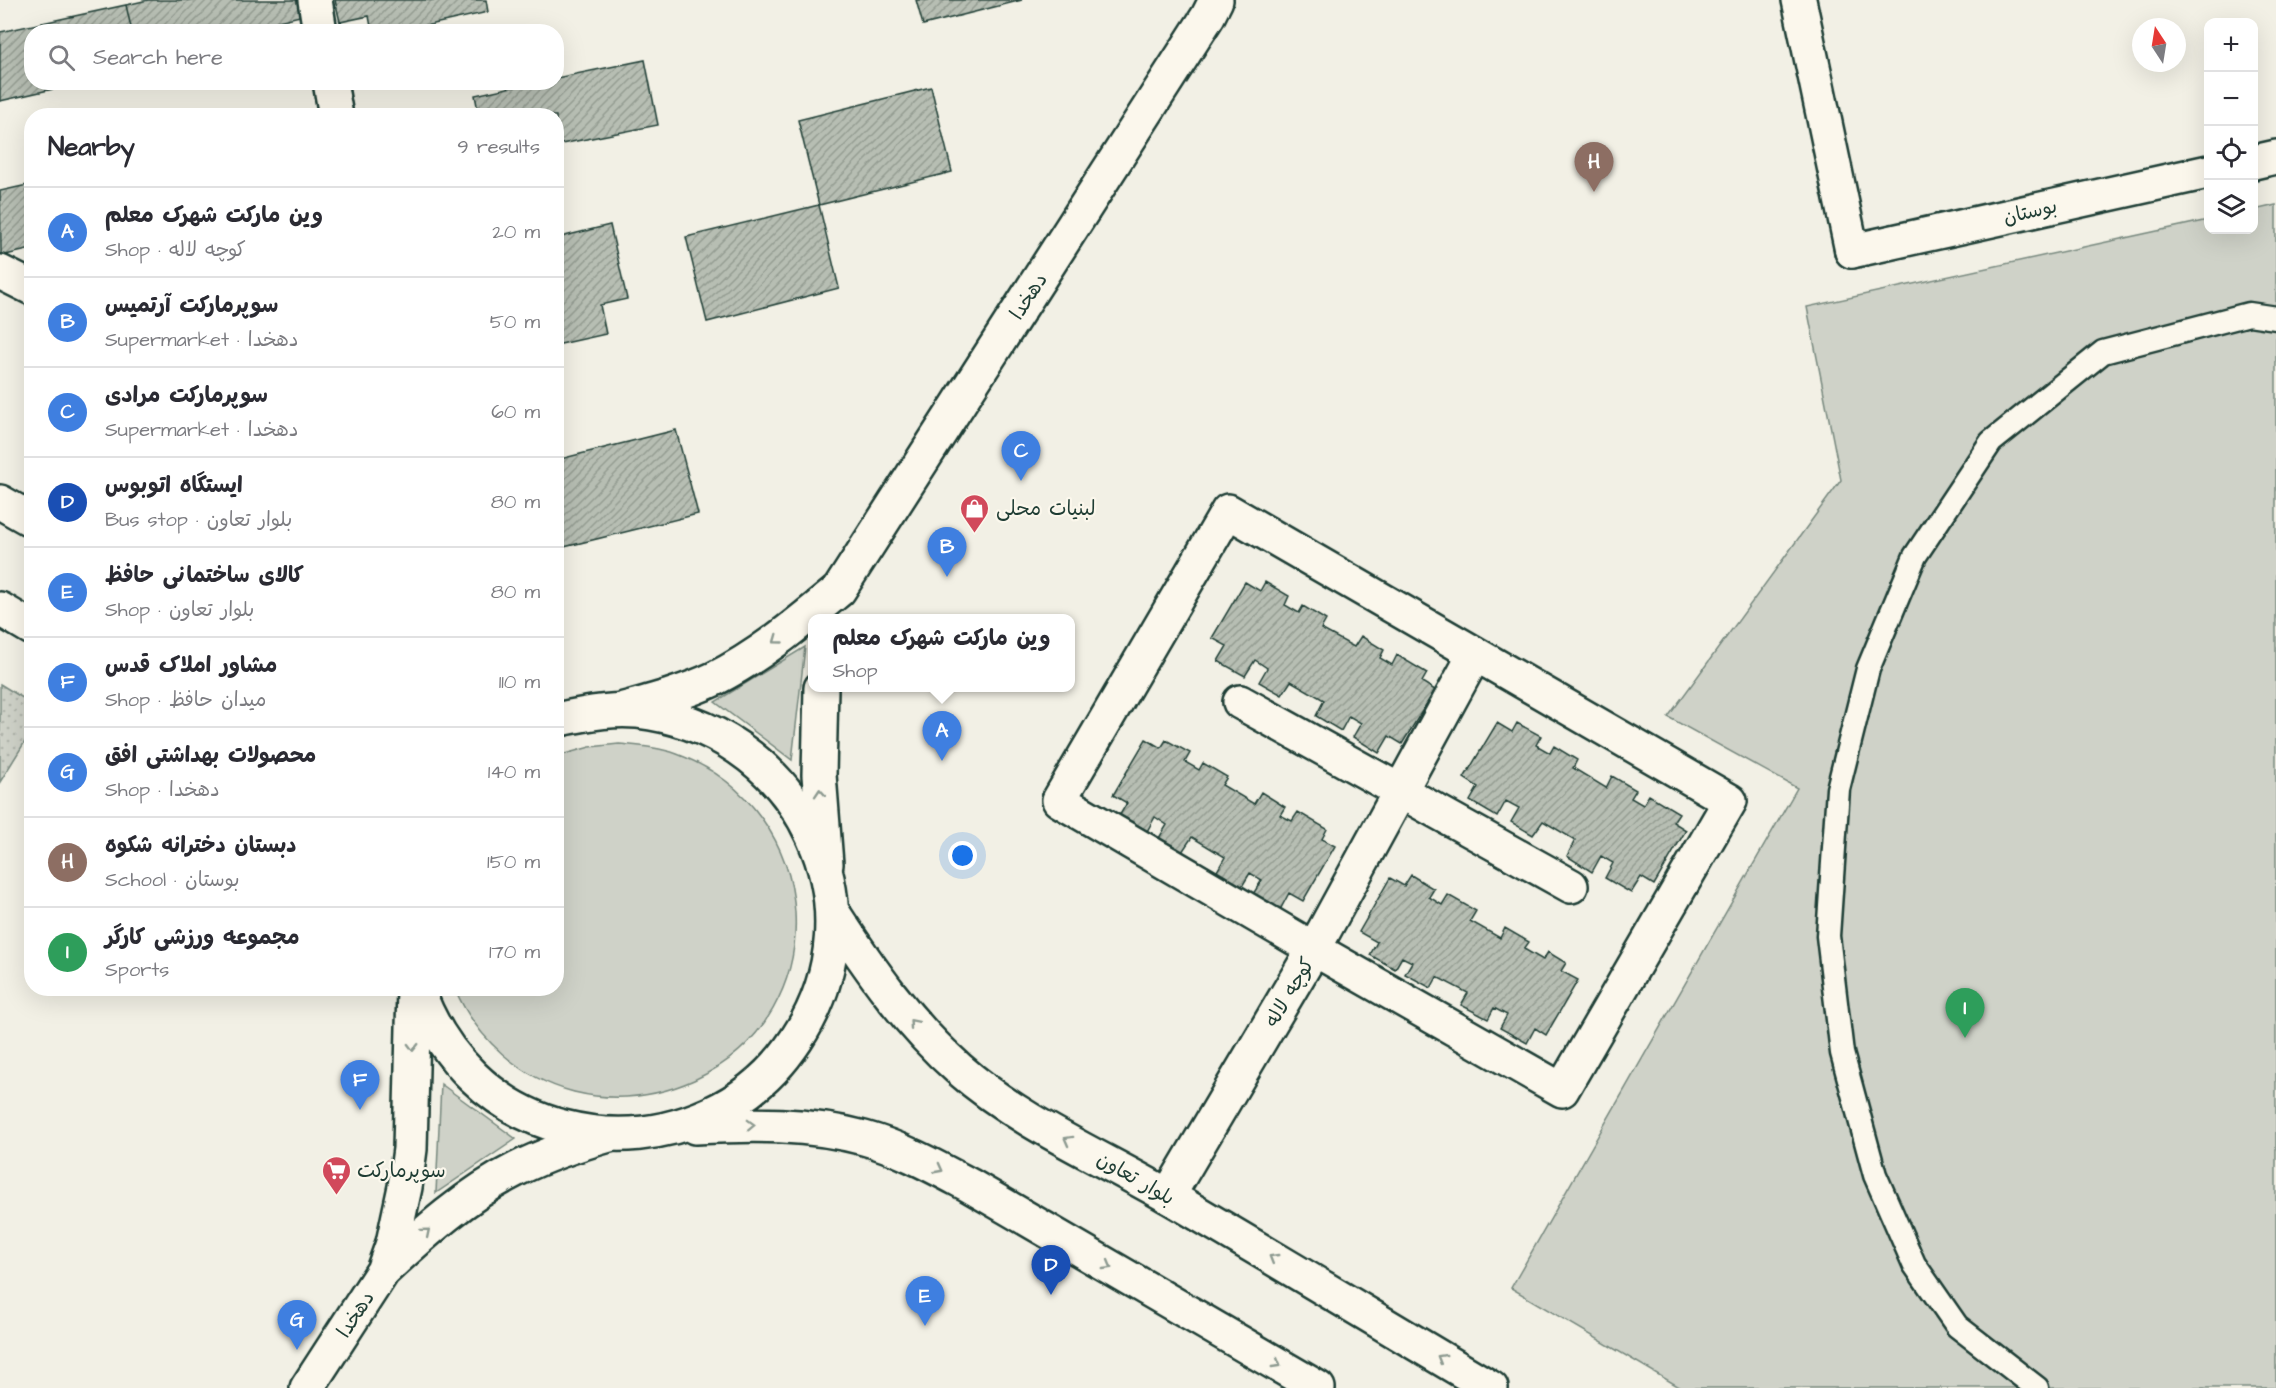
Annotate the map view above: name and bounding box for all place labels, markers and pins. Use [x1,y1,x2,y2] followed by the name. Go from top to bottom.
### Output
[1574,142,1614,192] pin: H
[1002,432,1040,481] pin: C
[959,492,991,534] shop icon: لبنیات محلی
[996,495,1096,523] place label: لبنیات محلی
[928,528,966,577] pin: B
[922,712,962,761] pin: A
[1946,988,1984,1038] pin: I
[340,1060,380,1110] pin: F
[320,1154,352,1196] supermarket icon: سوپرمارکت
[357,1157,446,1185] place label: سوپرمارکت
[1032,1246,1070,1295] pin: D
[906,1276,944,1326] pin: E
[278,1300,316,1350] pin: G

